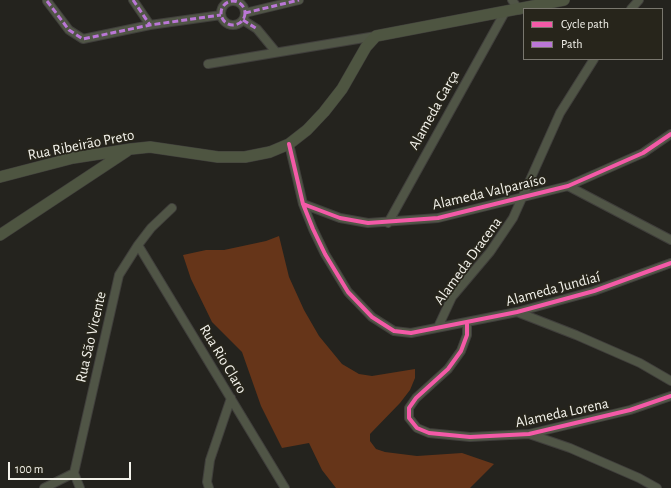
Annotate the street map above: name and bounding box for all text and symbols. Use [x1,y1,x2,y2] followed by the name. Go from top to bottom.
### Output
[523,8,663,60] legend
[561,18,609,30] text: Cycle path
[561,38,583,50] text: Path
[405,67,463,153] street label: Alameda Garça
[26,126,136,164] street label: Rua Ribeirão Preto
[430,170,548,214] street label: Alameda Valparaíso
[430,214,506,308] street label: Alameda Dracena
[504,268,602,310] street label: Alameda Jundiaí
[72,290,110,384] street label: Rua São Vicente
[195,321,251,397] street label: Rua Rio Claro
[514,394,610,432] street label: Alameda Lorena
[10,454,133,480] scale bar
[15,463,43,475] text: 100 m

